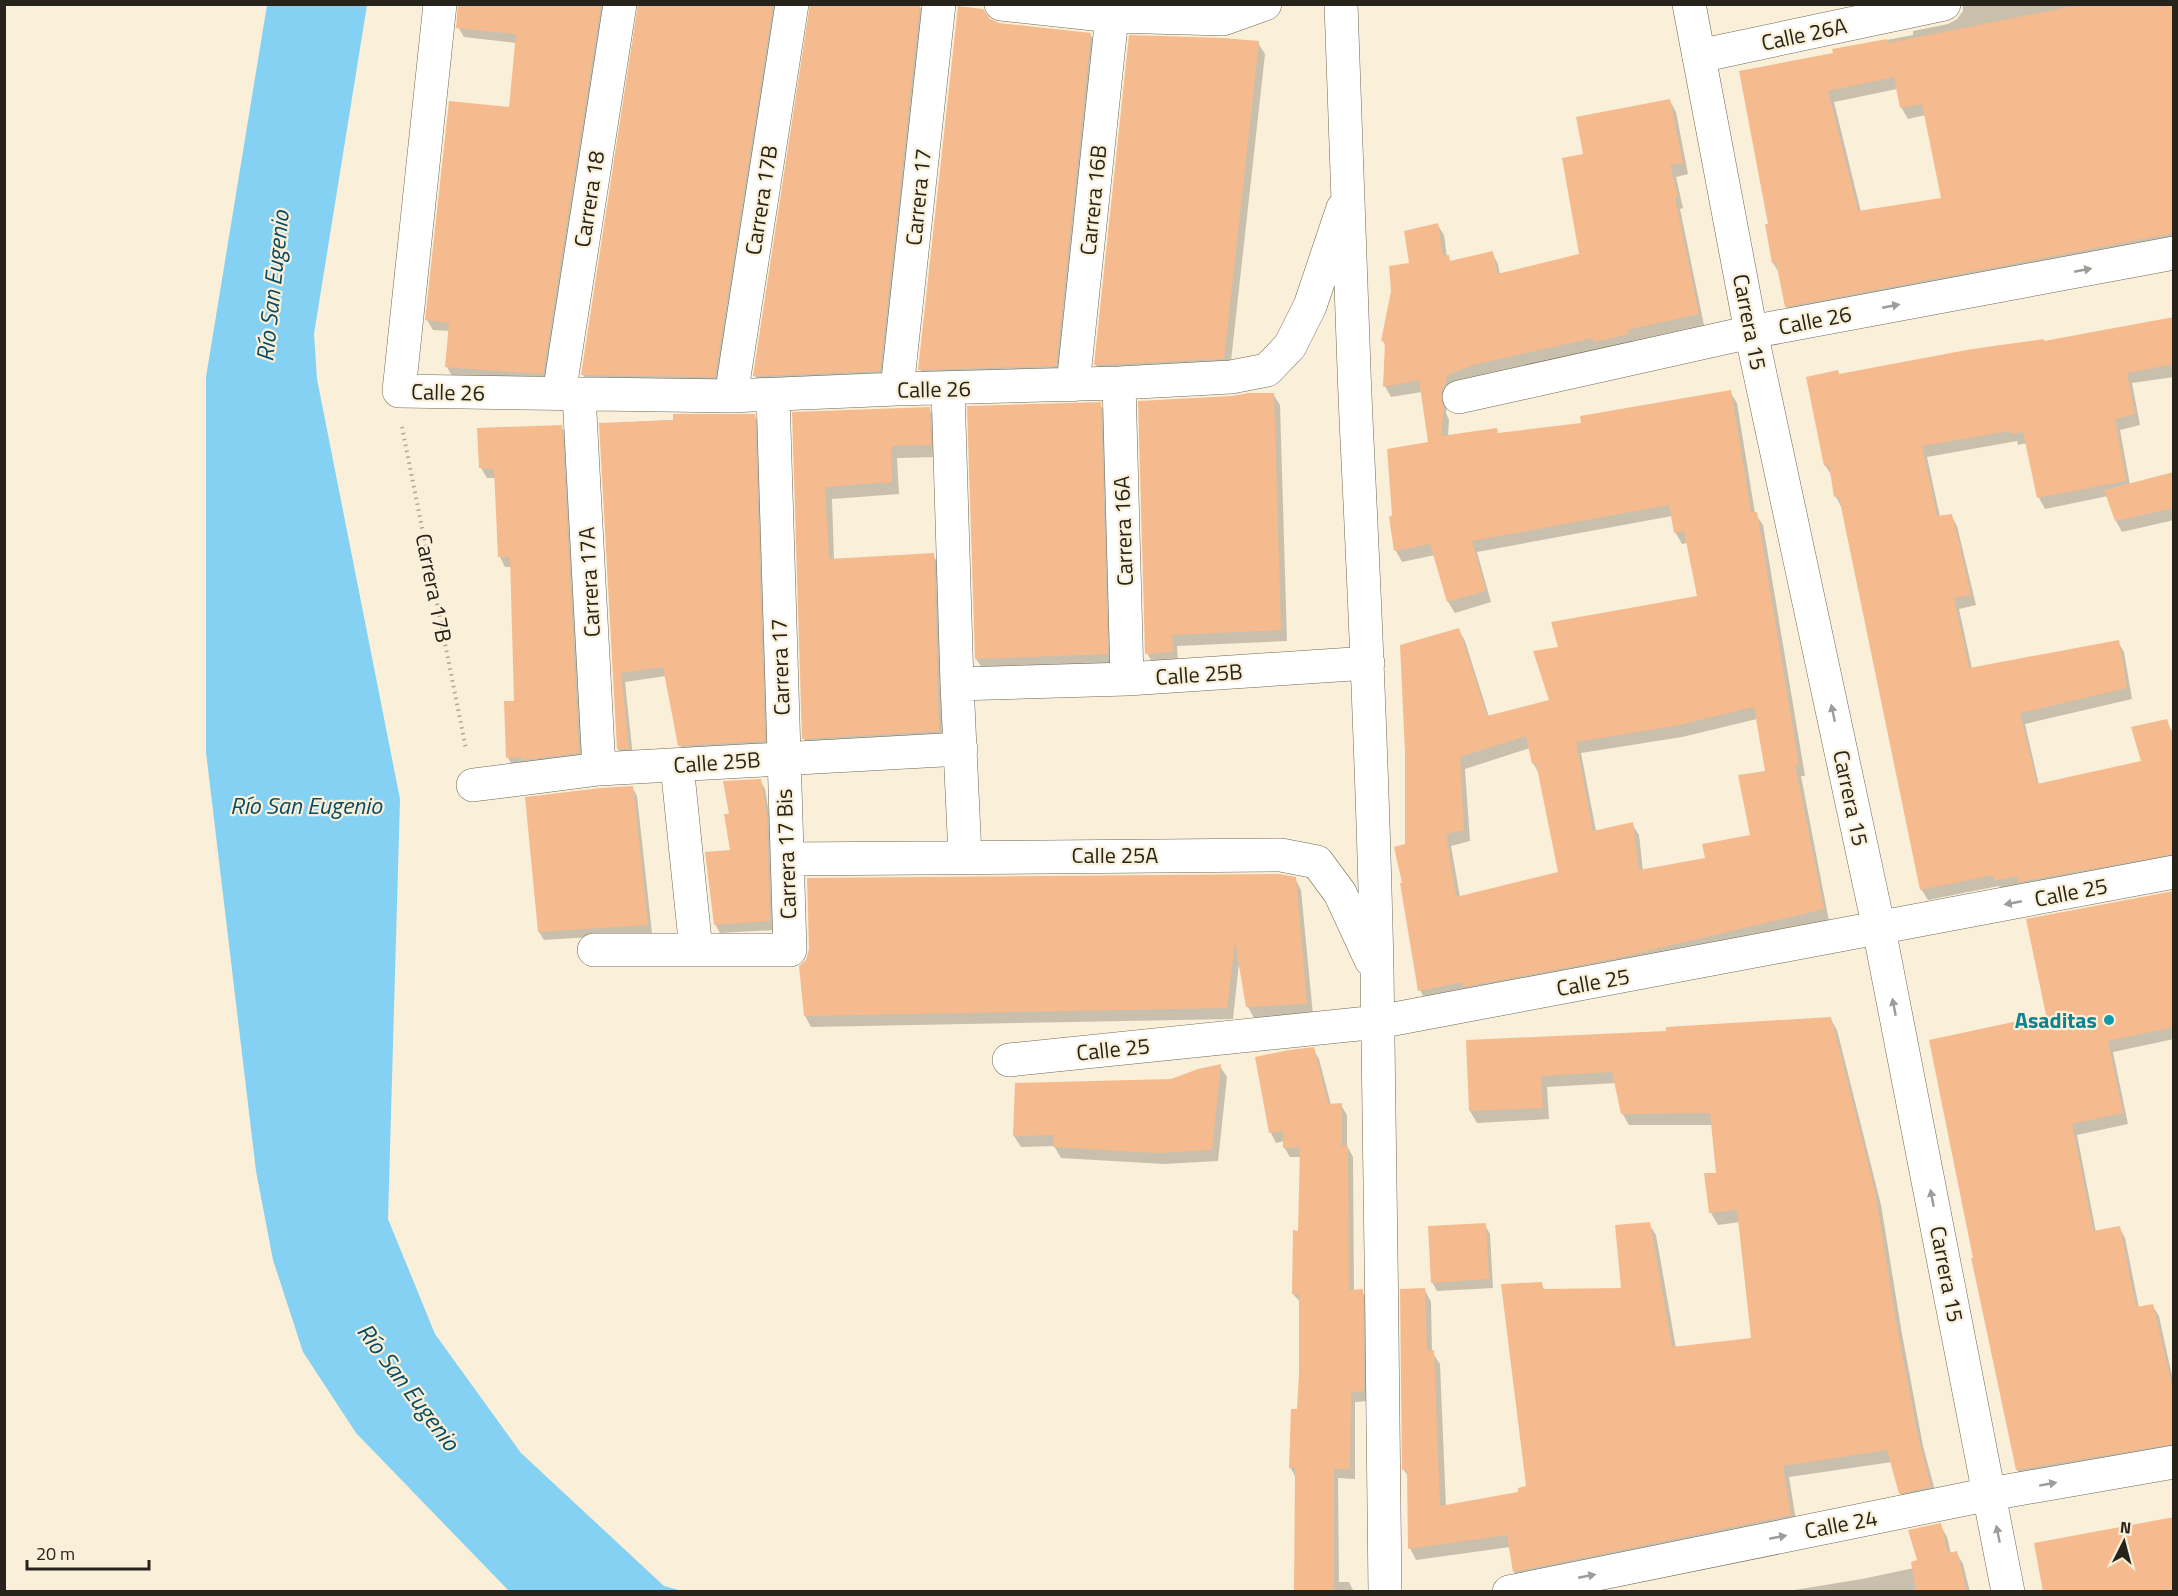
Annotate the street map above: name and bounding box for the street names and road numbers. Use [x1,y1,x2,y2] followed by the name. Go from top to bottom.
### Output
[1758,8,1850,60] street label: Calle 26A
[736,143,786,257] street label: Carrera 17B
[1070,143,1116,257] street label: Carrera 16B
[896,147,940,247] street label: Carrera 17
[565,148,613,250] street label: Carrera 18
[1724,271,1776,373] street label: Carrera 15
[1776,296,1854,344] street label: Calle 26
[897,371,971,407] street label: Calle 26
[411,374,485,410] street label: Calle 26
[1104,475,1142,587] street label: Carrera 16A
[569,526,609,638] street label: Carrera 17A
[407,530,461,646] street label: Carrera 17B
[761,618,799,716] street label: Carrera 17
[1154,654,1244,694] street label: Calle 25B
[672,742,762,782] street label: Calle 25B
[1824,747,1878,849] street label: Carrera 15
[767,788,805,920] street label: Carrera 17 Bis
[1072,838,1158,872] street label: Calle 25A
[2032,868,2110,916] street label: Calle 25
[1554,959,1632,1005] street label: Calle 25
[1075,1028,1151,1070] street label: Calle 25
[1921,1223,1973,1325] street label: Carrera 15
[1802,1500,1880,1548] street label: Calle 24

